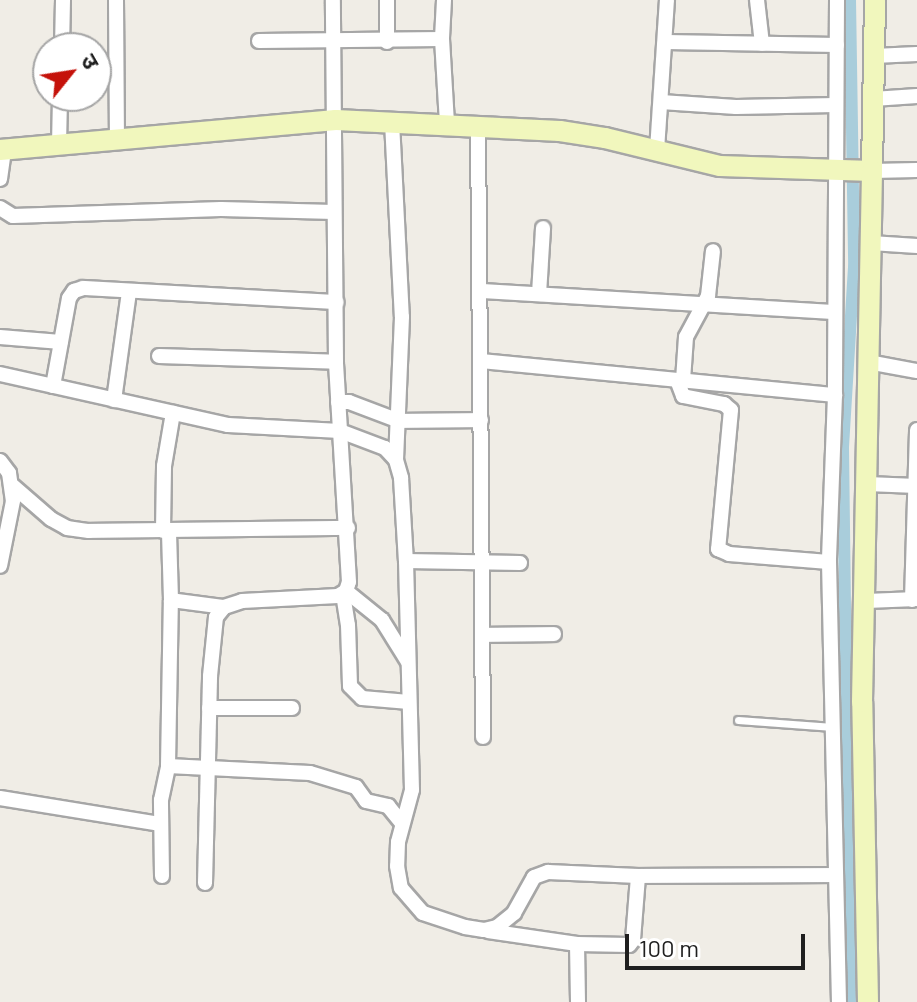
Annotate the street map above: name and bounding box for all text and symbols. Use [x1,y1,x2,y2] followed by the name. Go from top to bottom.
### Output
[32,32,112,112] north arrow
[77,49,106,73] text: उ
[629,918,809,968] scale bar
[639,933,699,962] text: 100 m

